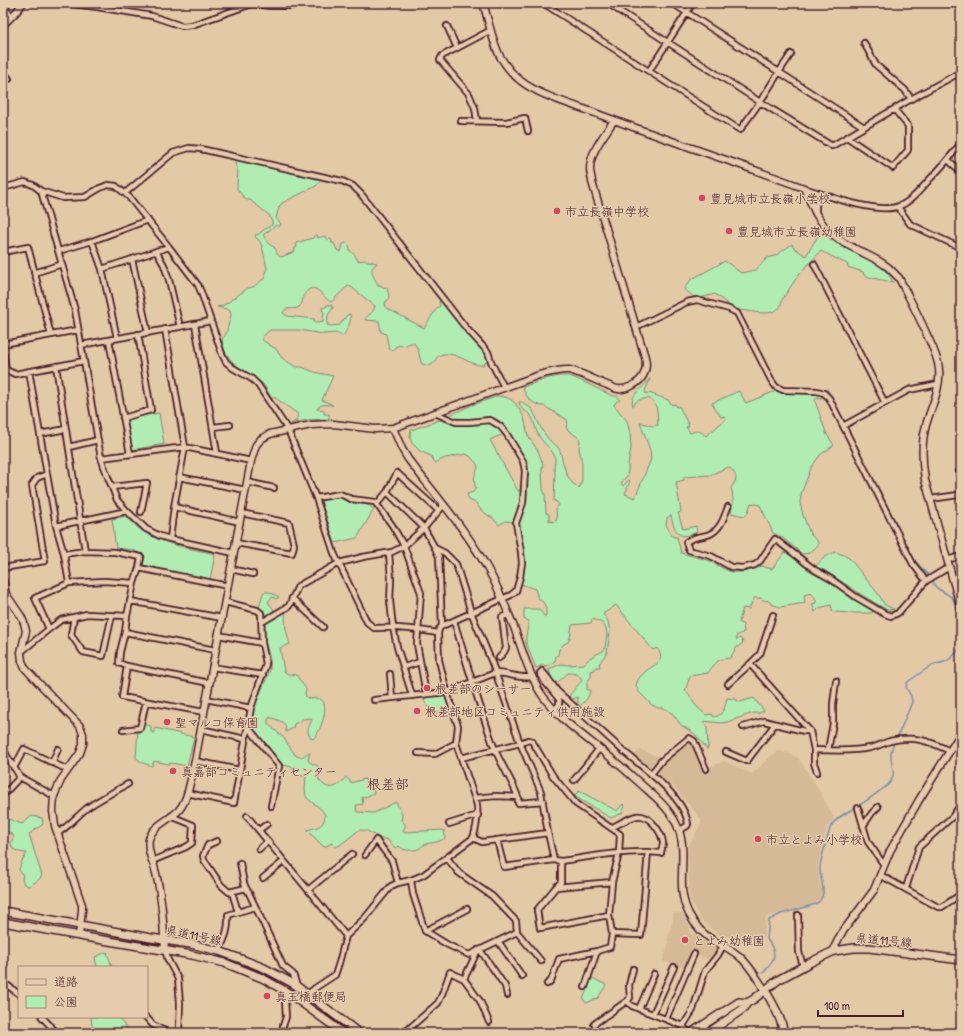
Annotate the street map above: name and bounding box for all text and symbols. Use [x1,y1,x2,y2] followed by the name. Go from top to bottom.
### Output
[710,190,830,207] place label: 豊見城市立長嶺小学校
[697,193,707,203] marker: 豊見城市立長嶺小学校
[565,203,649,220] place label: 市立長嶺中学校
[552,206,562,216] marker: 市立長嶺中学校
[737,223,857,240] place label: 豊見城市立長嶺幼稚園
[724,226,734,236] marker: 豊見城市立長嶺幼稚園
[435,680,531,697] place label: 根差部のシーサー
[422,683,432,693] marker: 根差部のシーサー
[425,703,605,720] place label: 根差部地区コミュニティ供用施設
[412,706,422,716] marker: 根差部地区コミュニティ供用施設
[175,714,259,731] place label: 聖マルコ保育園
[162,717,172,727] marker: 聖マルコ保育園
[181,763,337,780] place label: 真嘉部コミュニティセンター
[168,766,178,776] marker: 真嘉部コミュニティセンター
[367,774,409,793] district label: 根差部
[766,831,862,848] place label: 市立とよみ小学校
[753,834,763,844] marker: 市立とよみ小学校
[164,921,224,949] street label: 県道11号線
[855,929,913,951] street label: 県道11号線
[693,932,765,949] place label: とよみ幼稚園
[680,935,690,945] marker: とよみ幼稚園
[18,966,148,1018] legend
[54,973,78,990] text: 道路
[275,988,347,1005] place label: 真玉橋郵便局
[262,991,272,1001] marker: 真玉橋郵便局
[818,992,903,1018] scale bar
[54,993,78,1010] text: 公園
[824,997,850,1014] text: 100 m

